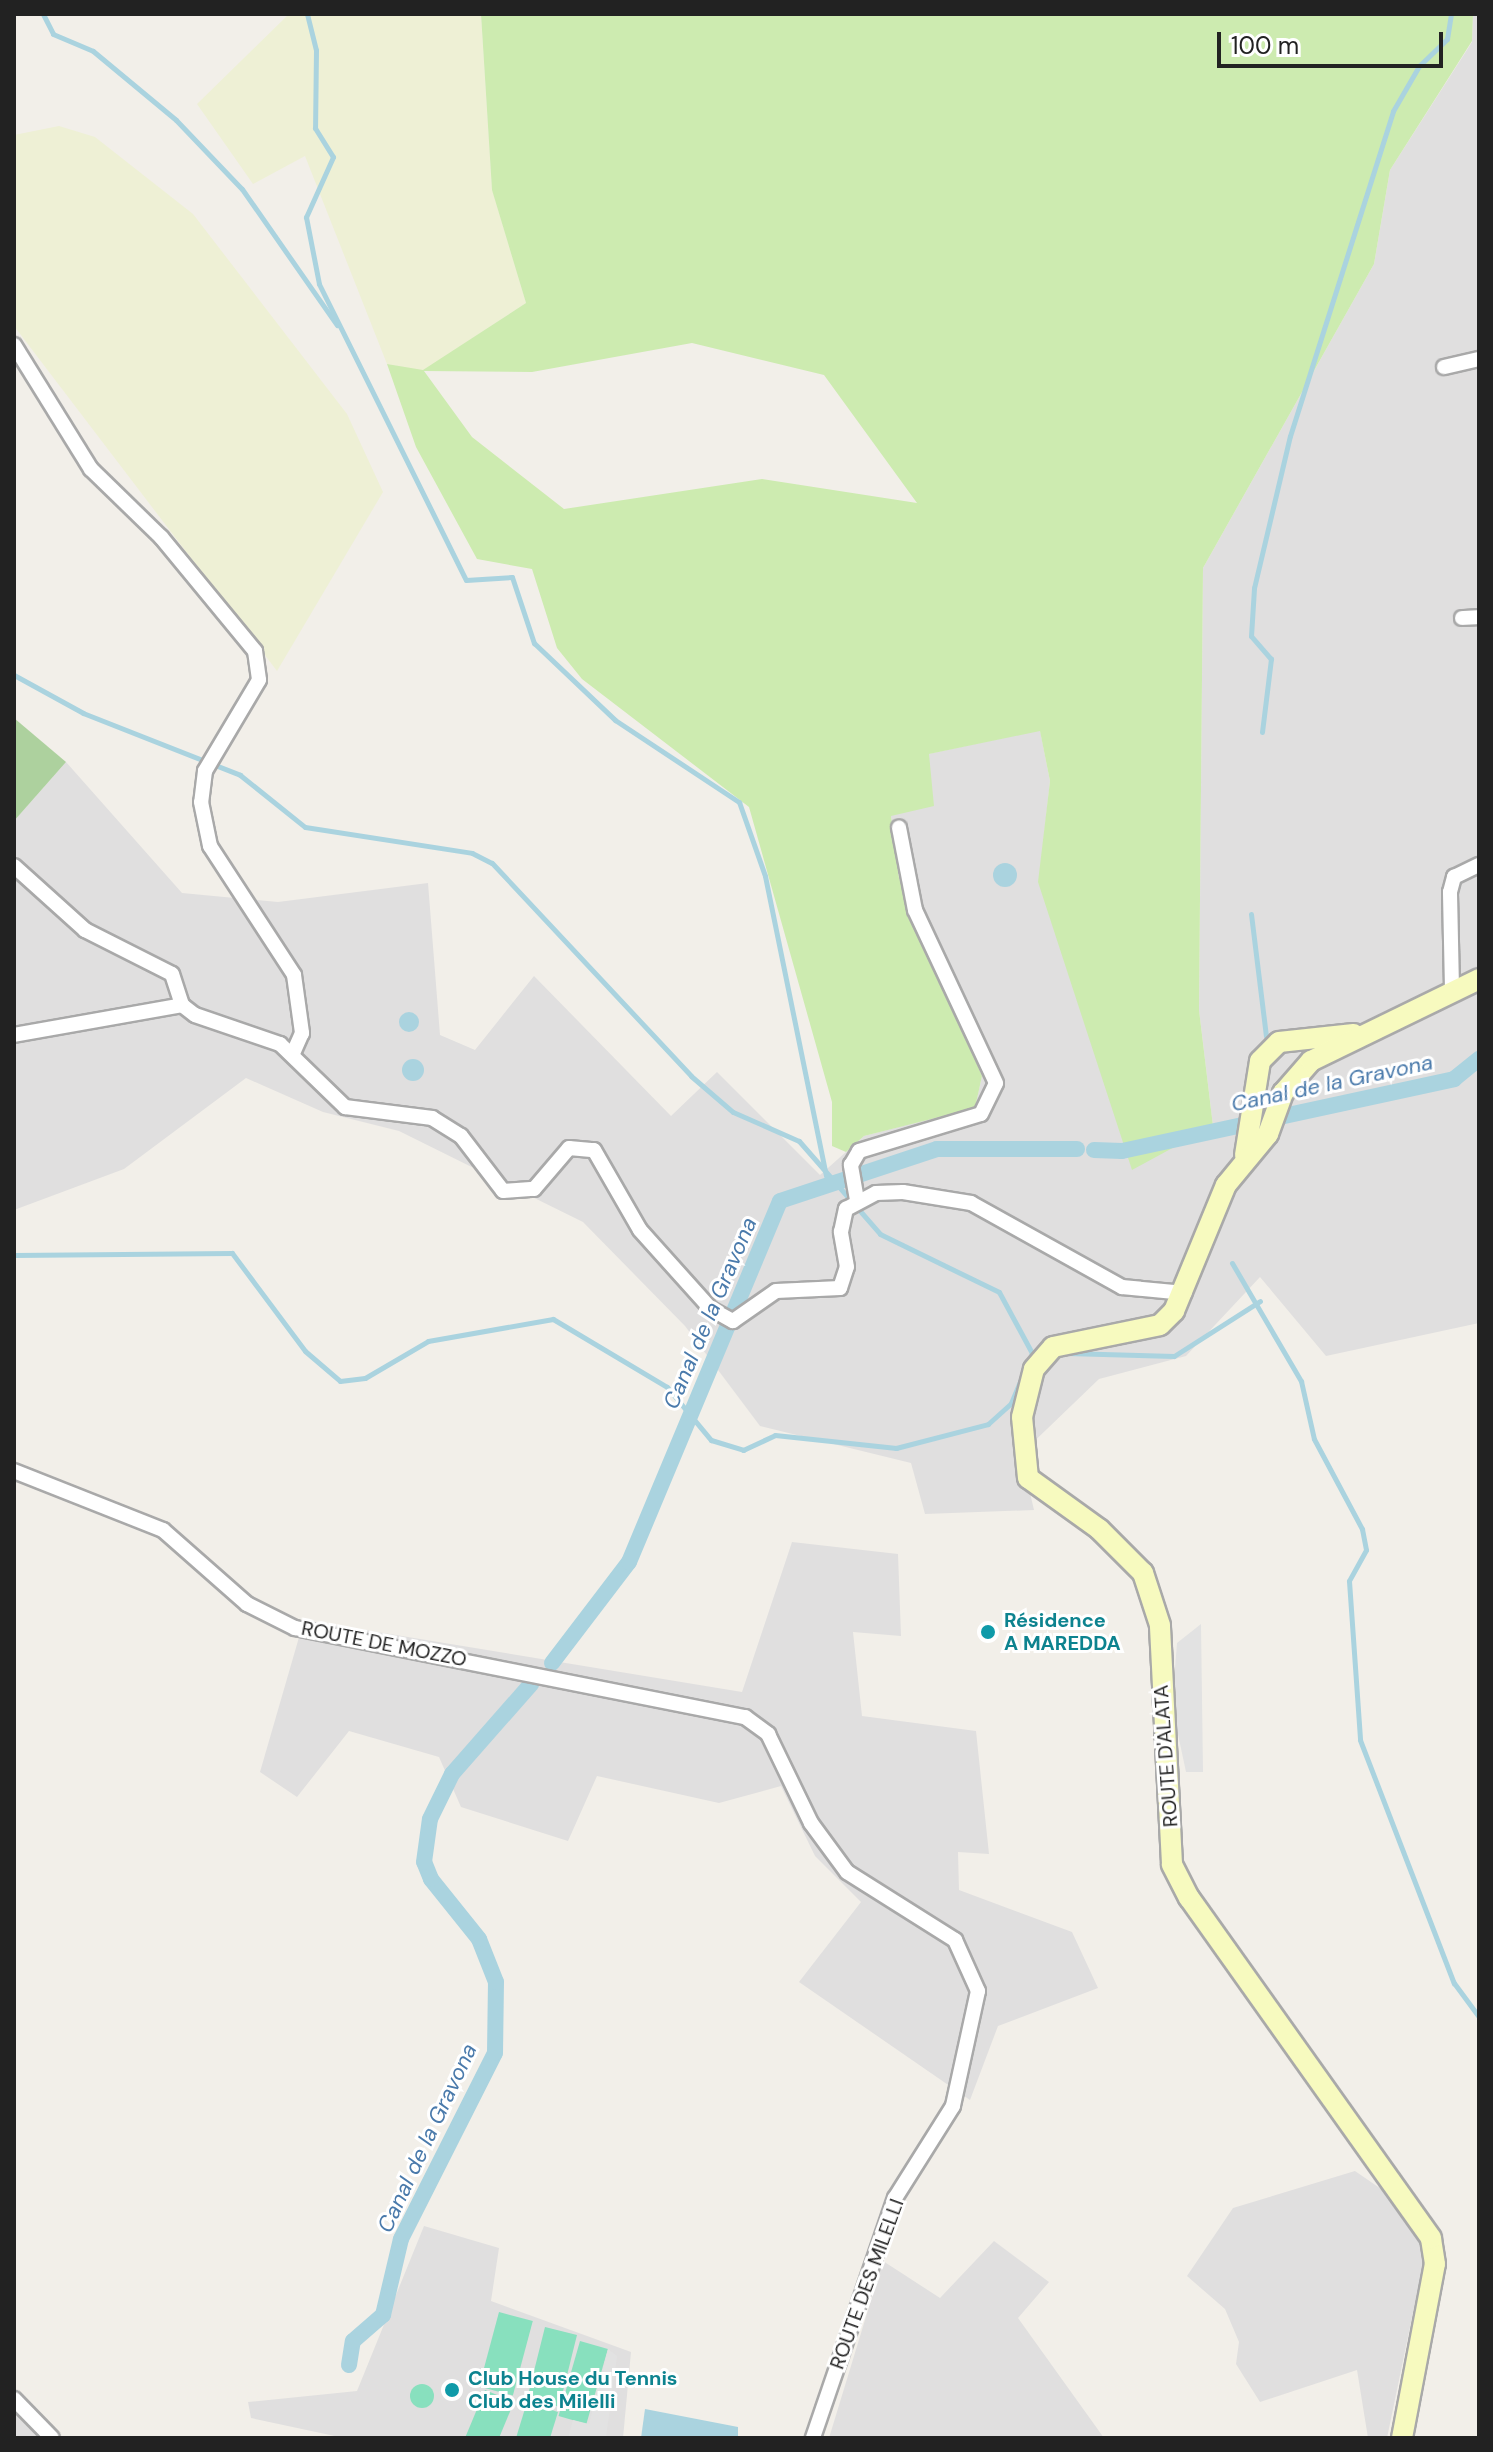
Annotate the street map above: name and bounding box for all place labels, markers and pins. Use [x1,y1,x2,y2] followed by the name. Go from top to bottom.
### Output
[1004,1608,1121,1655] place label: Résidence A MAREDDA
[979,1623,997,1641] marker: Résidence A MAREDDA
[468,2366,677,2413] place label: Club House du Tennis Club des Milelli
[443,2381,461,2399] marker: Club House du Tennis Club des Milelli

